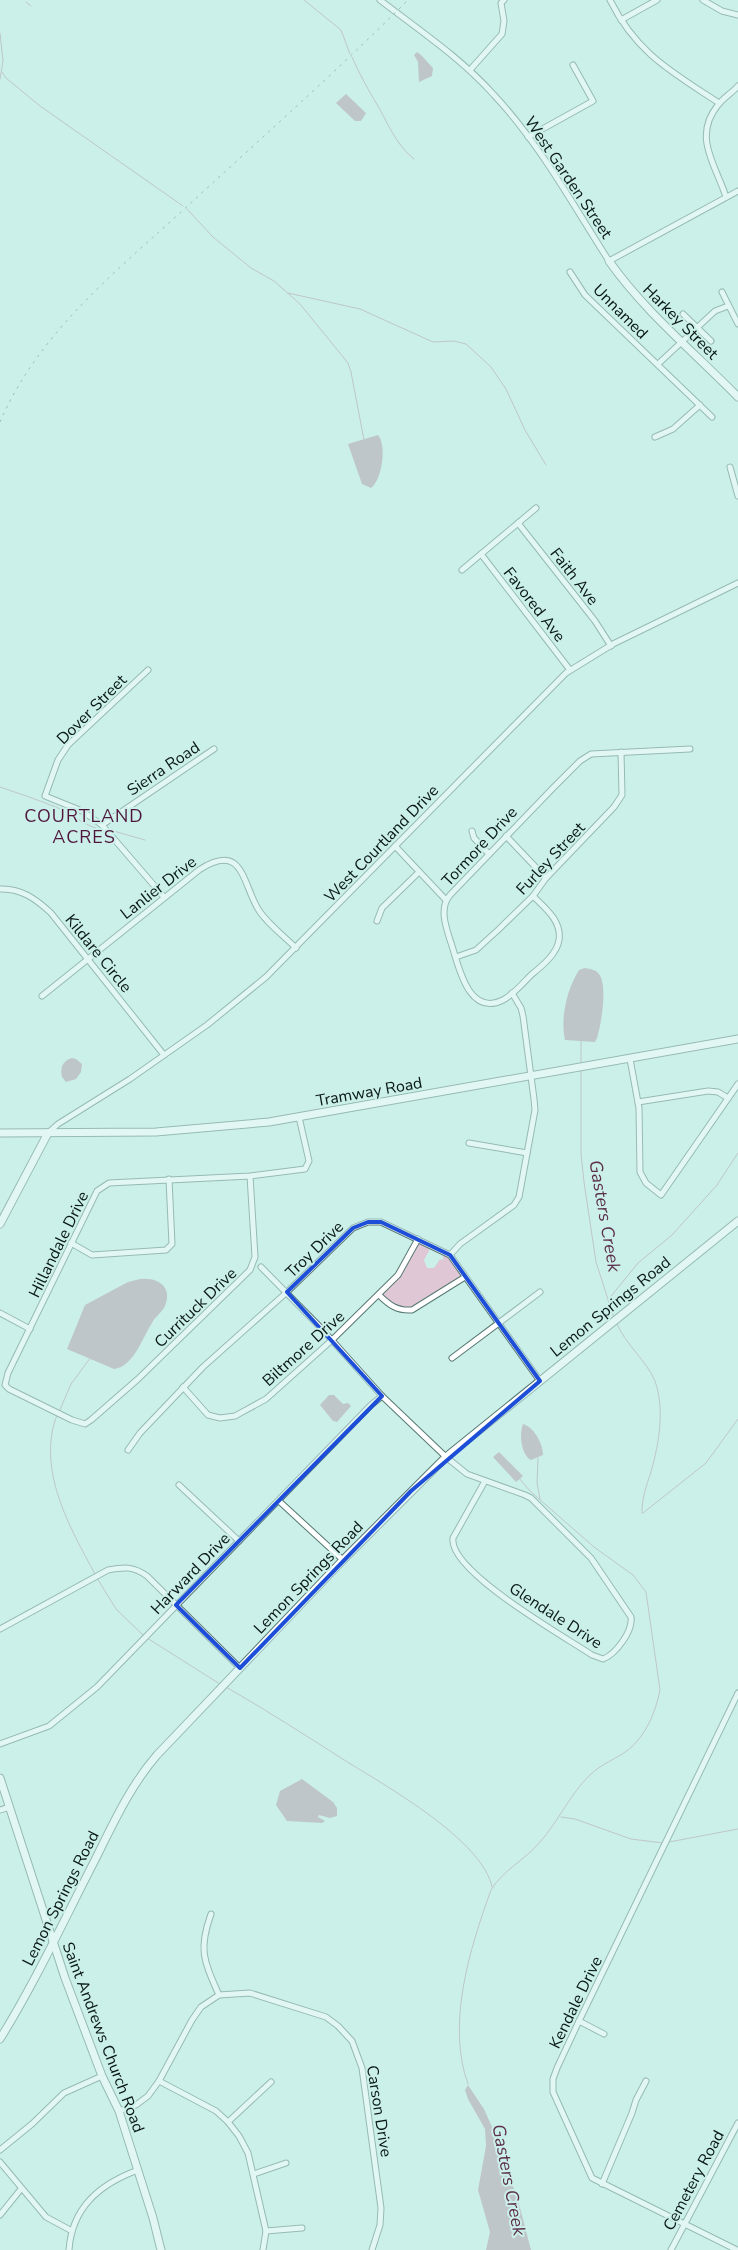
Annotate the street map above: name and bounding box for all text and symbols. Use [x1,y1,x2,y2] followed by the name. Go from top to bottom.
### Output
[519,112,617,243] street label: West Garden Street
[588,279,653,344] street label: Unnamed
[638,279,723,365] street label: Harkey Street
[545,543,604,610] street label: Faith Ave
[498,563,570,647] street label: Favored Ave
[52,670,132,750] street label: Dover Street
[123,736,204,801] street label: Sierra Road
[320,780,444,907] street label: West Courtland Drive
[437,802,522,891] street label: Tormore Drive
[24,804,144,849] district label: COURTLAND ACRES
[511,817,591,900] street label: Furley Street
[116,851,201,924] street label: Lanlier Drive
[60,910,137,998] street label: Kildare Circle
[314,1072,424,1112] street label: Tramway Road
[583,1158,627,1275] water label: Gasters Creek
[24,1188,94,1301] street label: Hillandale Drive
[281,1216,349,1283] street label: Troy Drive
[546,1251,675,1362] street label: Lemon Springs Road
[150,1263,242,1353] street label: Currituck Drive
[258,1306,349,1392] street label: Biltmore Drive
[249,1516,368,1639] street label: Lemon Springs Road
[146,1528,235,1619] street label: Harward Drive
[505,1577,606,1654] street label: Glendale Drive
[17,1827,105,1970] street label: Lemon Springs Road
[57,1939,150,2136] street label: Saint Andrews Church Road
[544,1952,608,2052] street label: Kendale Drive
[361,2064,397,2158] street label: Carson Drive
[486,2122,532,2239] water label: Gasters Creek
[658,2126,730,2235] street label: Cemetery Road

